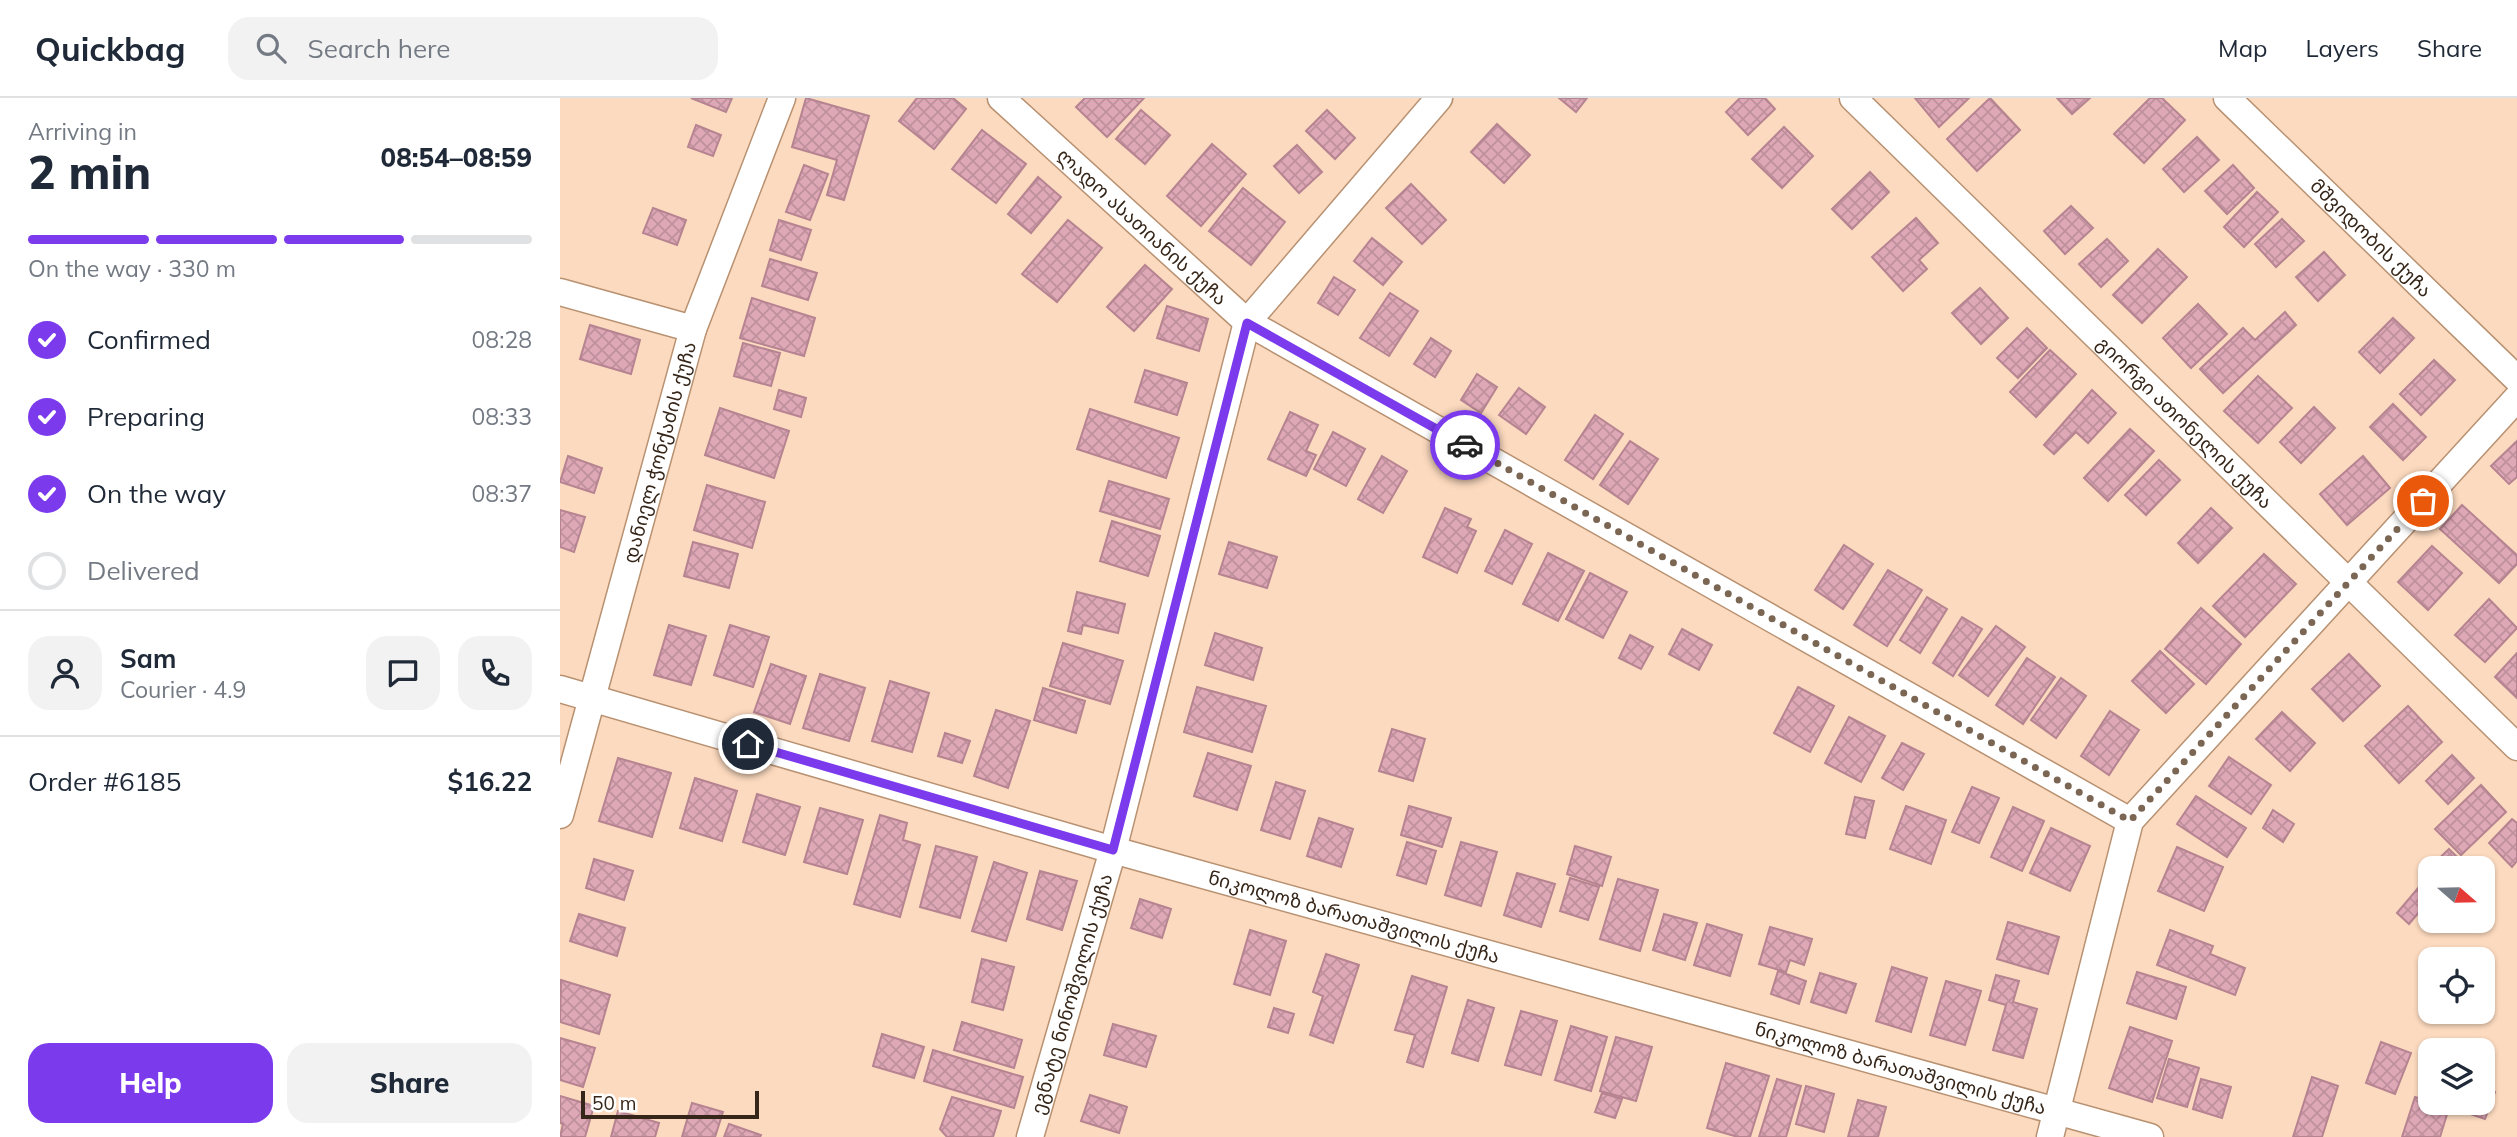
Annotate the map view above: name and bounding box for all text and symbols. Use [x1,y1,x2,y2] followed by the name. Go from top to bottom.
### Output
[228,17,718,80] search box
[35,28,186,69] text: Quickbag
[252,29,290,67] icon: search
[308,32,450,65] text: Search here
[2218,33,2267,63] text: Map
[2305,33,2379,63] text: Layers
[2417,33,2482,63] text: Share
[28,117,137,146] text: Arriving in
[381,141,532,174] text: 08:54–08:59
[28,143,151,201] text: 2 min
[1051,143,1232,310] street label: ლადო ასათიანის ქუჩა
[2306,174,2437,302] street label: მშვიდობის ქუჩა
[28,254,236,283] text: On the way · 330 m
[28,321,66,359] icon: check
[87,323,211,356] text: Confirmed
[472,325,532,354] text: 08:28
[2092,331,2278,514] street label: გიორგი ათონელის ქუჩა
[618,339,701,566] street label: დანიელ ჭონქაძის ქუჩა
[28,398,66,436] icon: check
[87,400,205,433] text: Preparing
[472,402,532,431] text: 08:33
[1430,410,1500,480] courier
[1446,426,1484,464] icon: car
[2393,471,2453,531] pin
[28,475,66,513] icon: check
[87,477,226,510] text: On the way
[472,479,532,508] text: 08:37
[2404,482,2442,520] icon: bag
[87,554,200,587] text: Delivered
[28,636,102,710] button: person
[366,636,440,710] button: chat
[458,636,532,710] button: phone
[120,642,176,675] text: Sam
[120,675,246,704] text: Courier · 4.9
[718,714,778,774] pin
[729,725,767,763] icon: home
[28,765,181,798] text: Order #6185
[448,765,532,798] text: $16.22
[2418,856,2496,933] north arrow
[2418,856,2495,1115] map controls
[1206,865,1502,968] street label: ნიკოლოზ ბარათაშვილის ქუჩა
[1025,871,1118,1117] street label: ეგნატე ნინოშვილის ქუჩა
[2418,947,2495,1024] button: locate
[1752,1016,2049,1120] street label: ნიკოლოზ ბარათაშვილის ქუჩა
[2418,1038,2495,1115] button: layers
[28,1043,273,1123] button: Help
[287,1043,532,1123] button: Share
[581,1088,760,1120] scale bar
[592,1091,636,1115] text: 50 m

